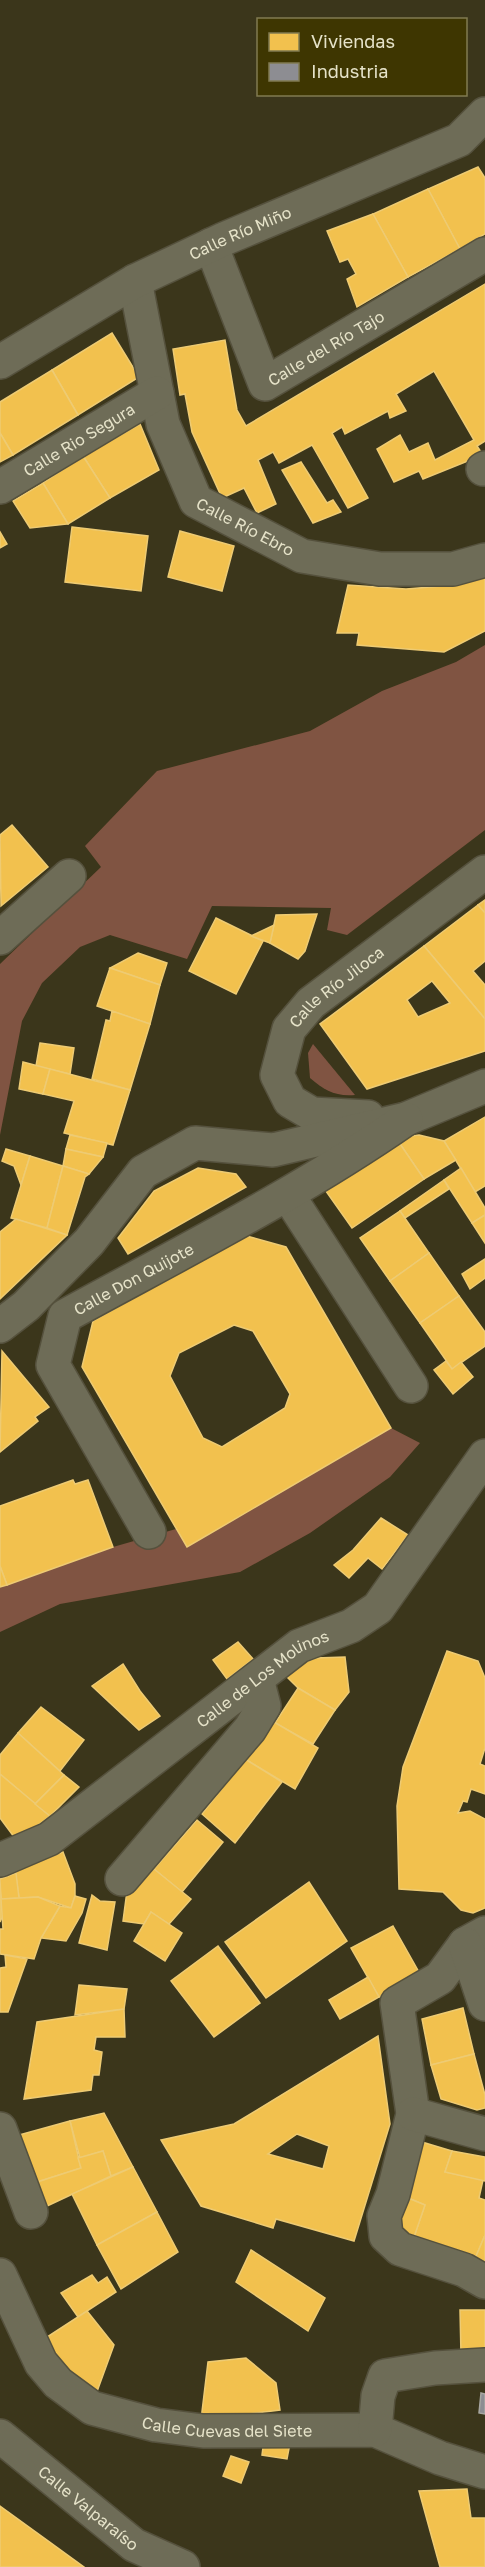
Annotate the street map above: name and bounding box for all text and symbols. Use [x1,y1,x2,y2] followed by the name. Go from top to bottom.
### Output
[257,18,467,96] legend
[311,30,395,52] text: Viviendas
[311,60,388,82] text: Industria
[186,202,294,264] street label: Calle Río Miño
[264,306,388,390] street label: Calle del Río Tajo
[20,399,138,481] street label: Calle Rio Segura
[193,493,298,560] street label: Calle Río Ebro
[285,942,388,1032] street label: Calle Río Jiloca
[70,1238,197,1319] street label: Calle Don Quijote
[192,1626,332,1732] street label: Calle de Los Molinos
[140,2412,312,2441] street label: Calle Cuevas del Siete
[34,2461,143,2555] street label: Calle Valparaíso

